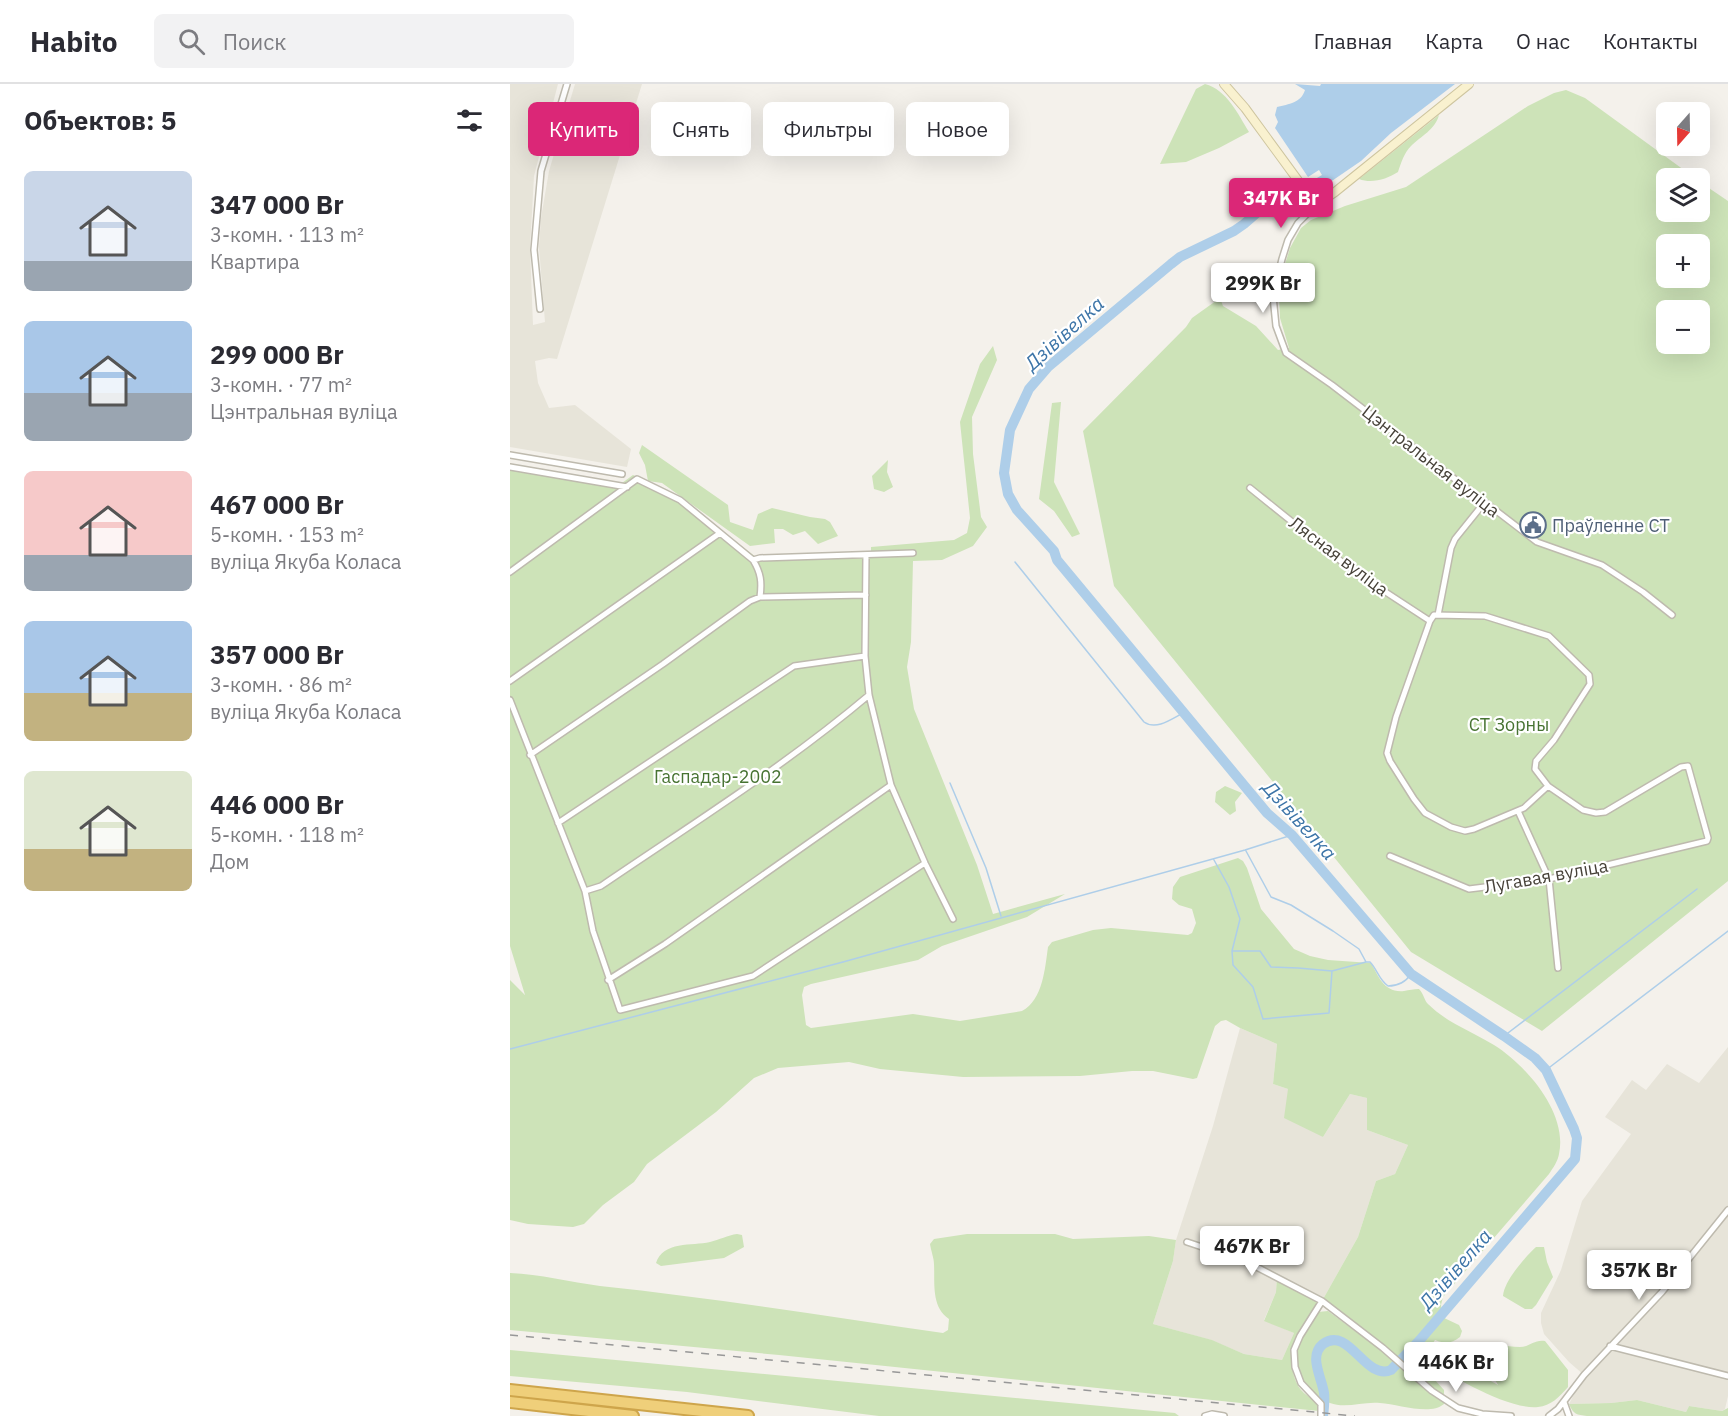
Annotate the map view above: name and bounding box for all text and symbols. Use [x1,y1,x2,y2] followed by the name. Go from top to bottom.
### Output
[154,14,574,68] search box
[30,23,118,60] text: Habito
[175,25,208,58] icon: search
[223,27,286,56] text: Поиск
[1314,27,1392,55] text: Главная
[1425,27,1483,55] text: Карта
[1516,27,1570,55] text: О нас
[1603,27,1698,55] text: Контакты
[528,102,639,156] chip: Купить
[651,102,751,156] chip: Снять
[763,102,894,156] chip: Фильтры
[906,102,1009,156] chip: Новое
[1656,102,1710,156] north arrow
[1656,102,1710,354] map controls
[24,103,176,137] text: Объектов: 5
[453,104,486,137] icon: filters
[1656,168,1710,222] button: layers
[1226,178,1336,229] pin: 347K Br
[1243,184,1319,211] text: 347K Br
[210,187,344,221] text: 347 000 Br
[72,195,144,267] icon: home
[210,221,364,248] text: 3-комн. · 113 m²
[1656,234,1710,288] button: +
[210,248,300,275] text: Квартира
[1208,263,1318,314] pin: 299K Br
[1225,269,1301,296] text: 299K Br
[1017,290,1110,377] water label: Дзівівелка
[1656,300,1710,354] button: −
[210,337,344,371] text: 299 000 Br
[72,345,144,417] icon: home
[210,371,352,398] text: 3-комн. · 77 m²
[210,398,398,425] text: Цэнтральная вуліца
[1357,400,1505,522] street label: Цэнтральная вуліца
[210,487,344,521] text: 467 000 Br
[72,495,144,567] icon: home
[1518,510,1548,540] public building icon: Праўленне СТ
[1285,511,1394,601] street label: Лясная вуліца
[1552,514,1670,537] place label: Праўленне СТ
[210,521,364,548] text: 5-комн. · 153 m²
[210,548,401,575] text: вуліца Якуба Коласа
[210,637,344,671] text: 357 000 Br
[72,645,144,717] icon: home
[210,671,352,698] text: 3-комн. · 86 m²
[210,698,401,725] text: вуліца Якуба Коласа
[1469,713,1549,736] park label: СТ Зорны
[654,765,782,788] park label: Гаспадар-2002
[1256,773,1343,866] water label: Дзівівелка
[210,787,344,821] text: 446 000 Br
[72,795,144,867] icon: home
[210,821,364,848] text: 5-комн. · 118 m²
[210,848,250,875] text: Дом
[1482,854,1610,898] street label: Лугавая вуліца
[1411,1223,1498,1317] water label: Дзівівелка
[1197,1226,1307,1277] pin: 467K Br
[1214,1232,1290,1259] text: 467K Br
[1584,1250,1694,1301] pin: 357K Br
[1601,1256,1677,1283] text: 357K Br
[1401,1342,1511,1393] pin: 446K Br
[1418,1348,1494,1375] text: 446K Br

